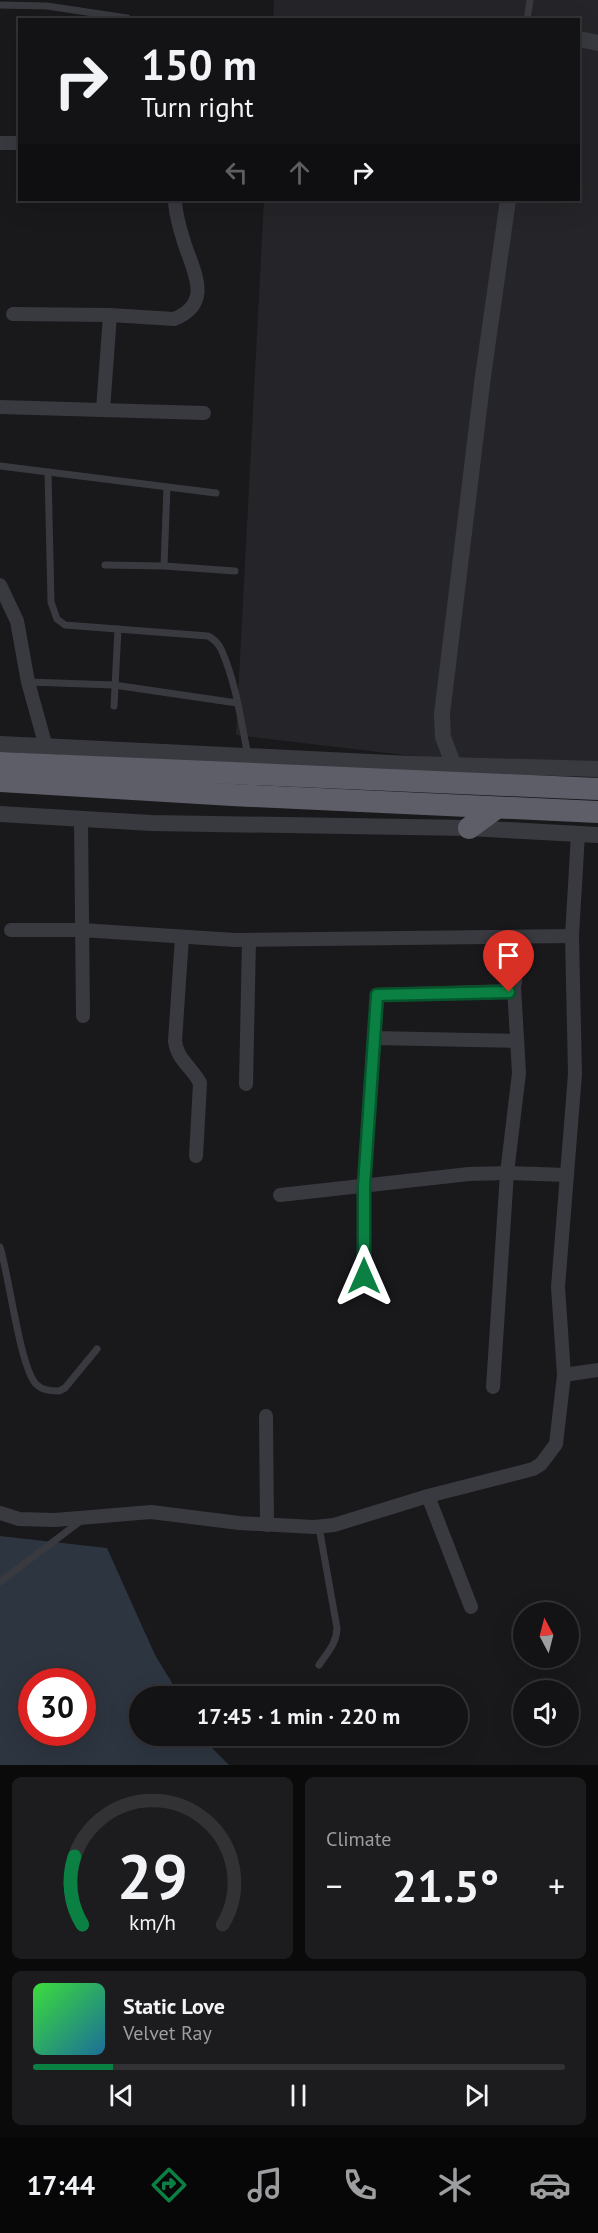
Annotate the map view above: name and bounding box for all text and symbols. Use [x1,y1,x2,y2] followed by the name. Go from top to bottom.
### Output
[141,37,257,92] text: 150 m
[42,42,120,120] icon: right
[141,90,254,124] text: Turn right
[220,156,253,189] icon: left
[283,156,316,189] icon: ahead
[346,156,379,189] icon: right
[483,930,534,992] pin
[492,939,525,972] icon: arrive
[332,1244,396,1308] position arrow
[513,1602,579,1668] north arrow
[513,1602,579,1746] map controls
[18,1668,96,1746] speed limit sign: 30
[513,1680,579,1746] button: sound
[197,1702,400,1730] text: 17:45 · 1 min · 220 m
[326,1826,392,1852] text: Climate
[117,1835,188,1916] text: 29
[392,1856,499,1914] text: 21.5°
[326,1864,343,1907] text: −
[548,1864,565,1907] text: +
[129,1908,176,1936] text: km/h
[123,1992,225,2020] text: Static Love
[123,2020,212,2046] text: Velvet Ray
[105,2079,138,2112] icon: previous
[282,2079,315,2112] icon: pause
[460,2079,493,2112] icon: next
[148,2164,190,2206] icon: directions
[244,2164,286,2206] icon: music
[339,2164,381,2206] icon: phone
[434,2164,476,2206] icon: climate
[529,2164,571,2206] icon: car
[27,2168,95,2202] text: 17:44

